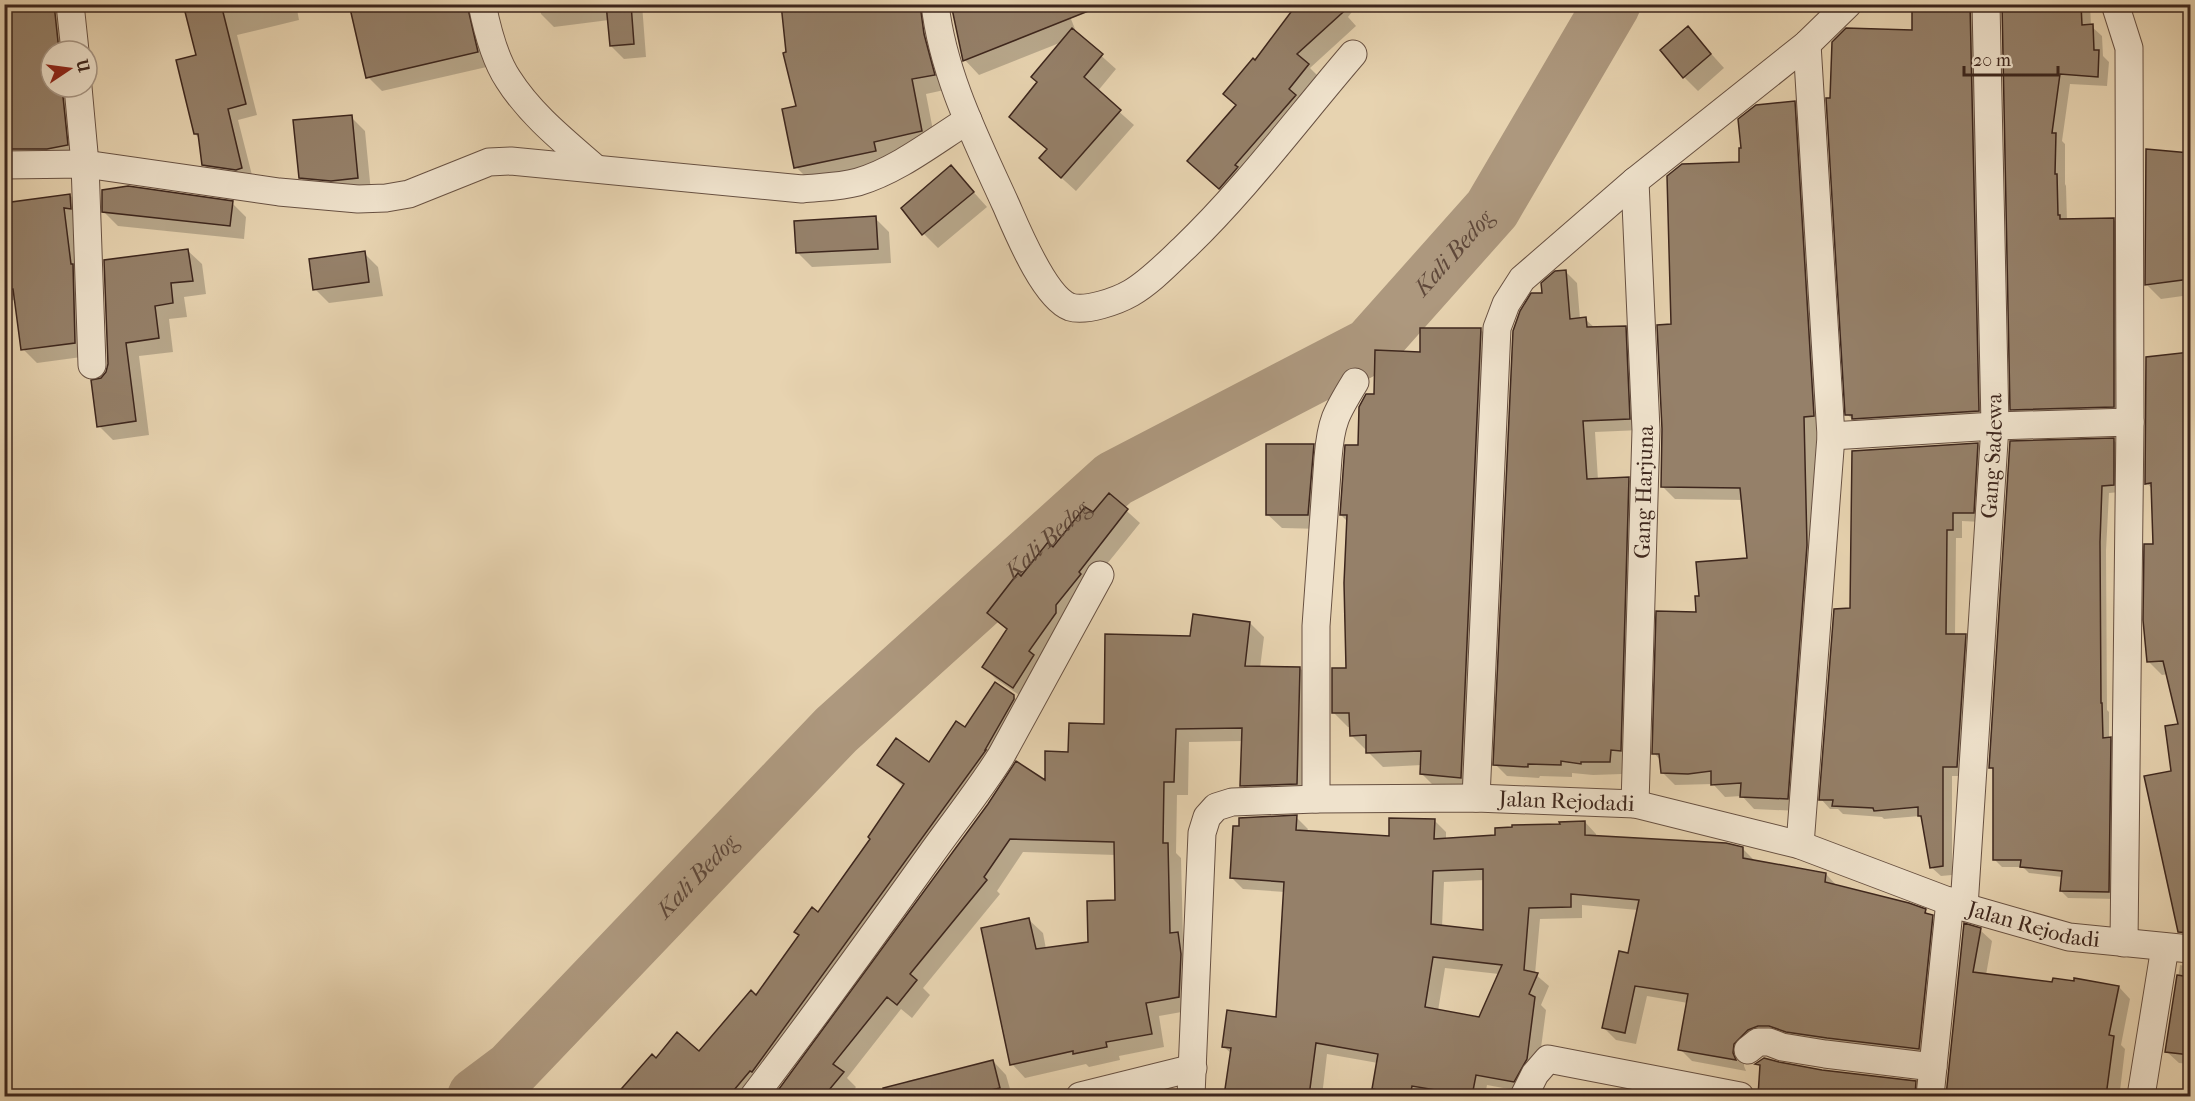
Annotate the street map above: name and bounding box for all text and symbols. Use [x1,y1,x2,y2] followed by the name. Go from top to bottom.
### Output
[39,39,99,99] north arrow
[1964,39,2058,77] scale bar
[1973,50,2011,71] text: 20 m
[72,57,94,74] text: U
[1406,203,1499,303] water label: Kali Bedog
[1976,392,2008,519] street label: Gang Sadewa
[1629,424,1659,559] street label: Gang Harjuna
[997,493,1096,587] water label: Kali Bedog
[1496,786,1635,817] street label: Jalan Rejodadi
[649,828,743,925] water label: Kali Bedog
[1963,895,2102,953] street label: Jalan Rejodadi

